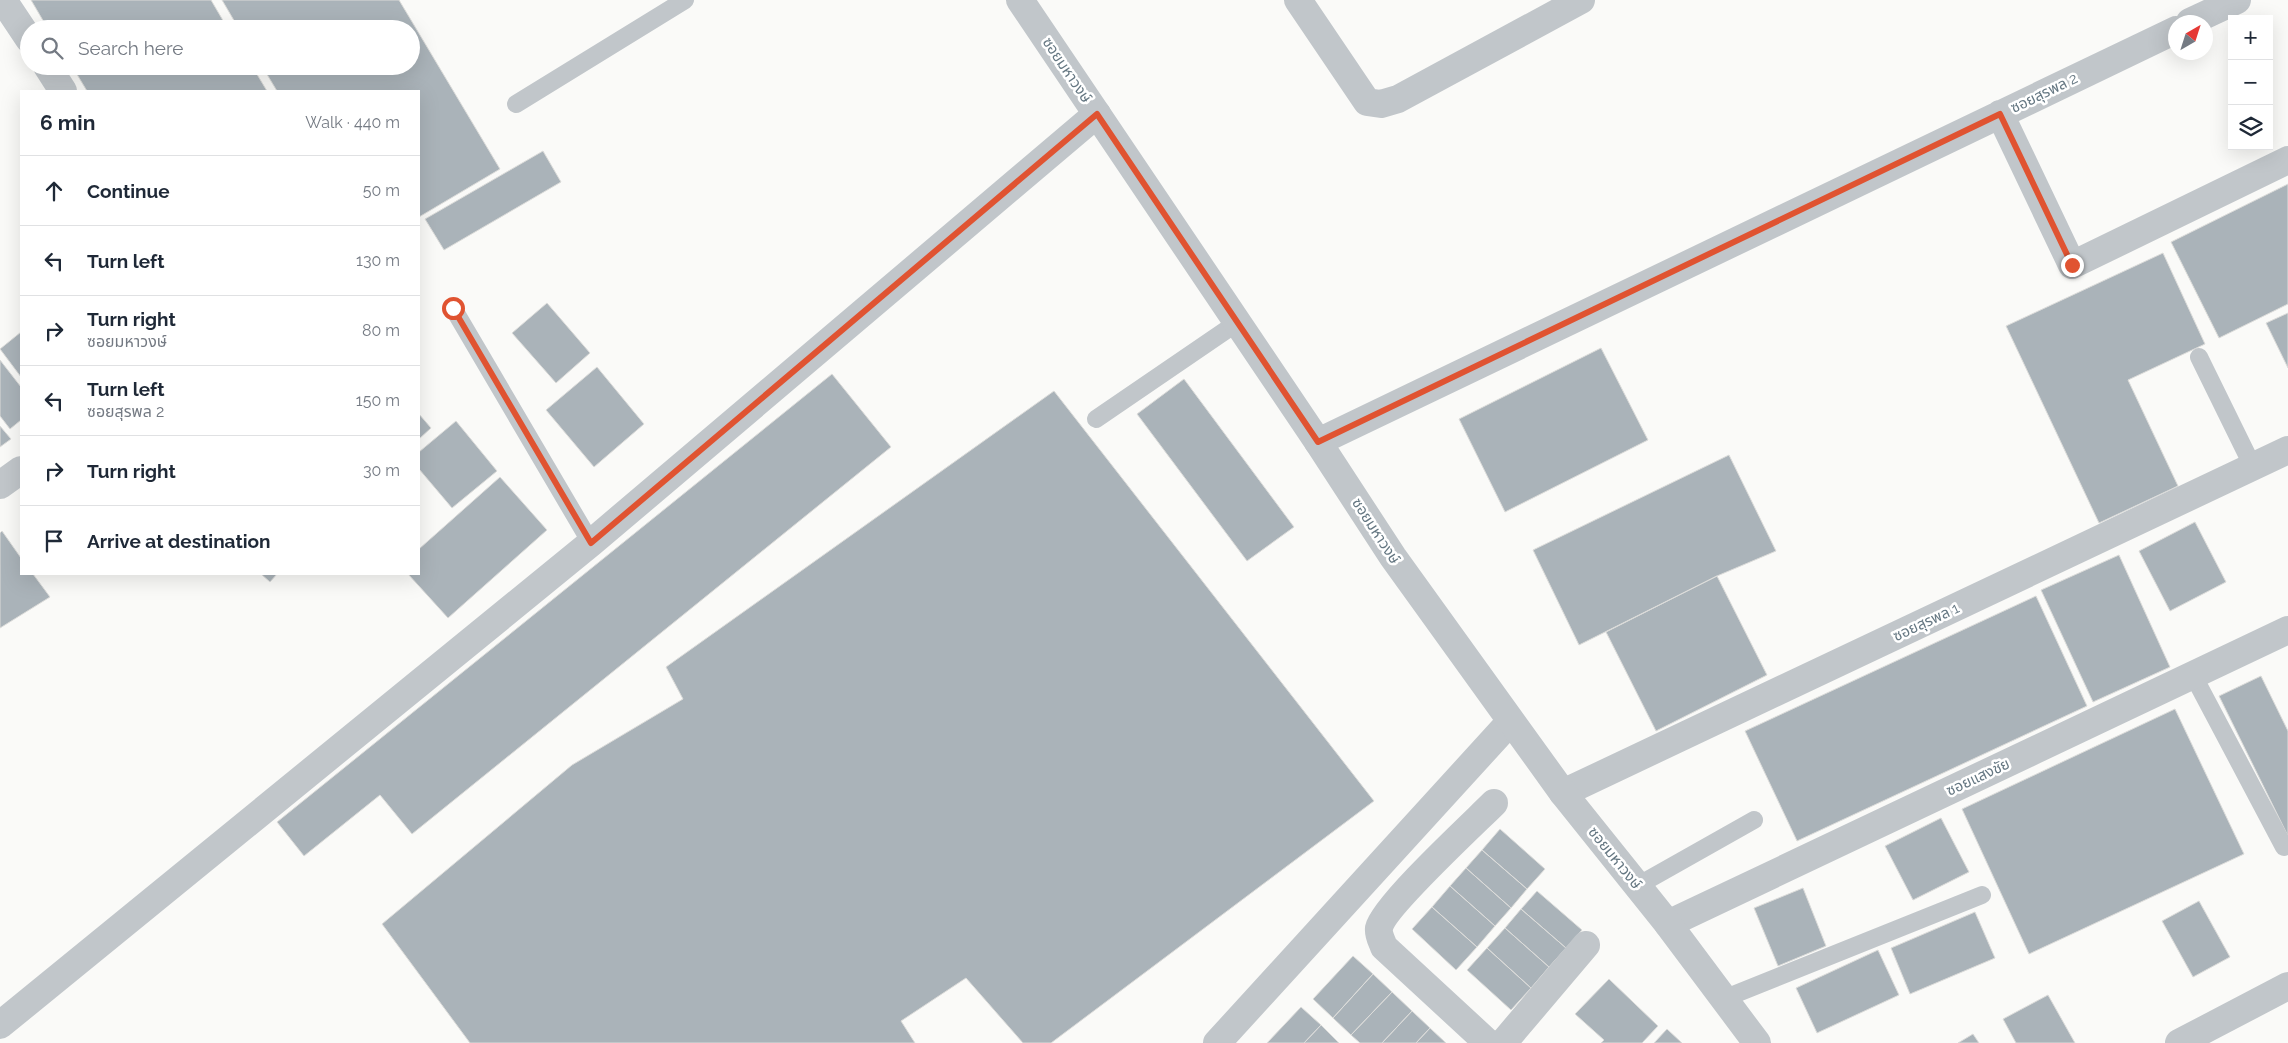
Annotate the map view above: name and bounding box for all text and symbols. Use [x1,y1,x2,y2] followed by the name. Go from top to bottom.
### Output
[2168,15,2213,60] north arrow
[2228,15,2273,150] map controls
[2228,15,2273,60] button: +
[20,20,420,75] search box
[38,34,66,62] icon: search
[1039,34,1096,106] street label: ซอยมหาวงษ์
[78,37,184,59] text: Search here
[2228,60,2273,105] button: −
[2008,69,2081,117] street label: ซอยสุรพล 2
[2228,105,2273,150] button: layers
[40,110,95,135] text: 6 min
[305,113,400,132] text: Walk · 440 m
[40,177,68,205] icon: ahead
[87,180,170,202] text: Continue
[363,181,400,200] text: 50 m
[40,247,68,275] icon: left
[87,250,164,272] text: Turn left
[356,251,400,270] text: 130 m
[2061,254,2084,277] route end
[442,297,465,320] route start
[87,308,176,330] text: Turn right
[40,317,68,345] icon: right
[362,321,400,340] text: 80 m
[87,332,167,351] text: ซอยมหาวงษ์
[87,378,164,400] text: Turn left
[40,387,68,415] icon: left
[356,391,400,410] text: 150 m
[87,402,164,421] text: ซอยสุรพล 2
[40,457,68,485] icon: right
[87,460,176,482] text: Turn right
[363,461,400,480] text: 30 m
[1348,495,1404,568] street label: ซอยมหาวงษ์
[40,527,68,555] icon: arrive
[87,530,271,552] text: Arrive at destination
[1890,599,1962,645] street label: ซอยสุรพล 1
[1943,754,2013,800] street label: ซอยแสงชัย
[1584,823,1646,893] street label: ซอยมหาวงษ์

